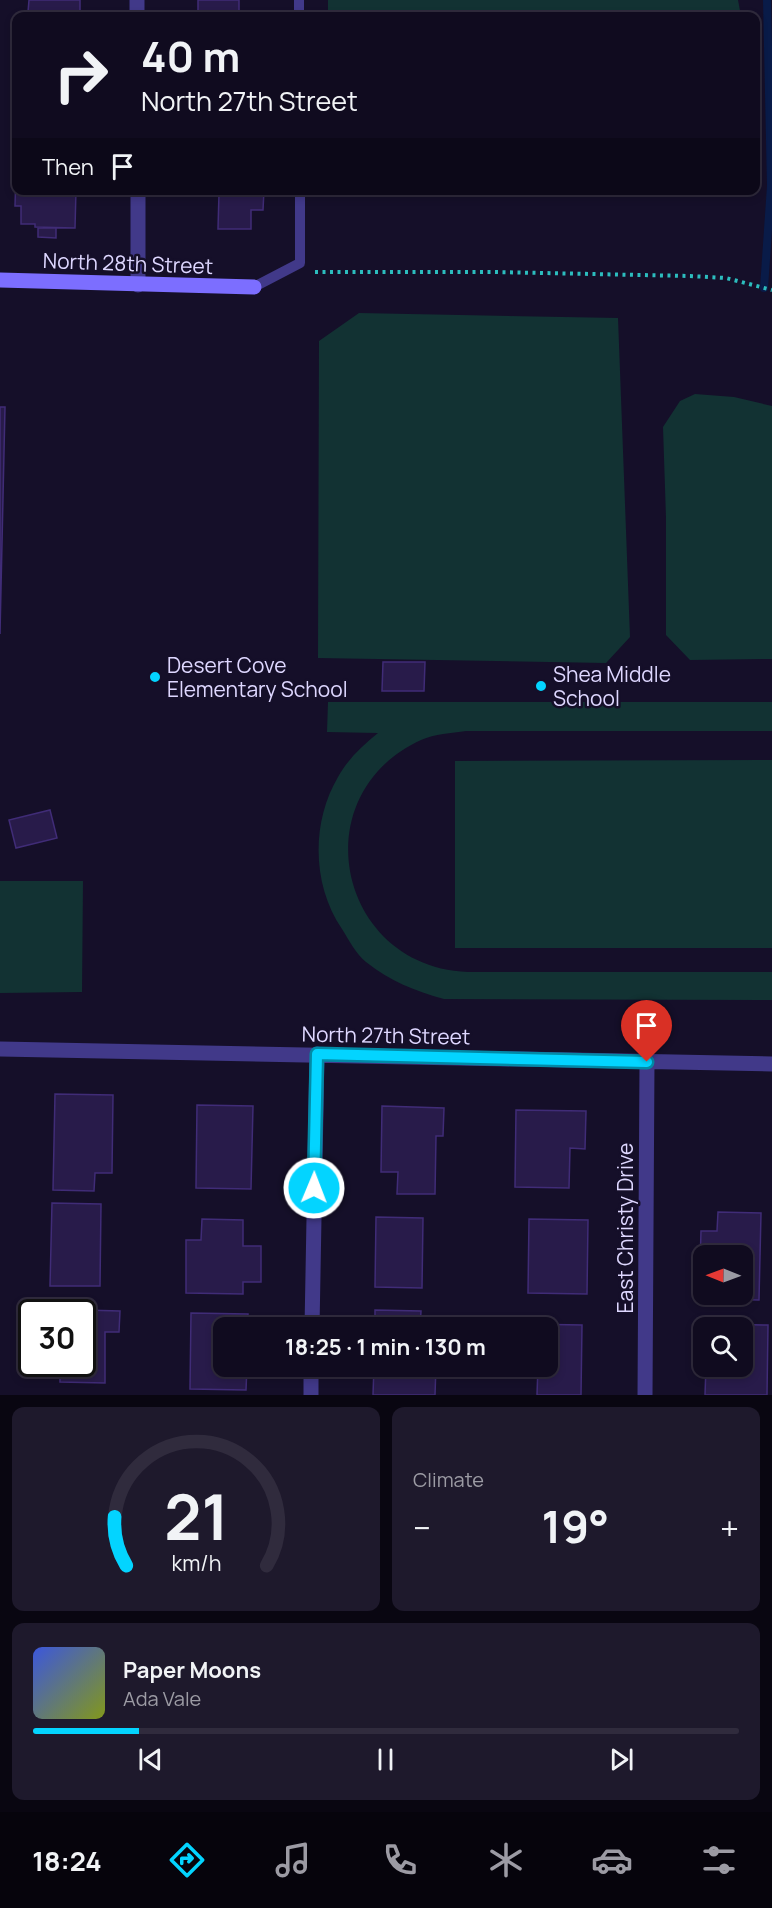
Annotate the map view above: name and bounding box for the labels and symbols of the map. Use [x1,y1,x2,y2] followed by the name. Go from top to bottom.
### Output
[42,246,214,280] street label: North 28th Street
[167,651,348,703] place label: Desert Cove Elementary School
[553,660,671,712] place label: Shea Middle School
[148,670,162,684] marker: Desert Cove Elementary School
[534,679,548,693] marker: Shea Middle School
[621,1000,672,1062] pin
[301,1020,471,1050] street label: North 27th Street
[611,1143,639,1313] street label: East Christy Drive
[282,1156,346,1220] position arrow
[693,1245,753,1305] north arrow
[18,1299,96,1377] speed limit sign: 30

